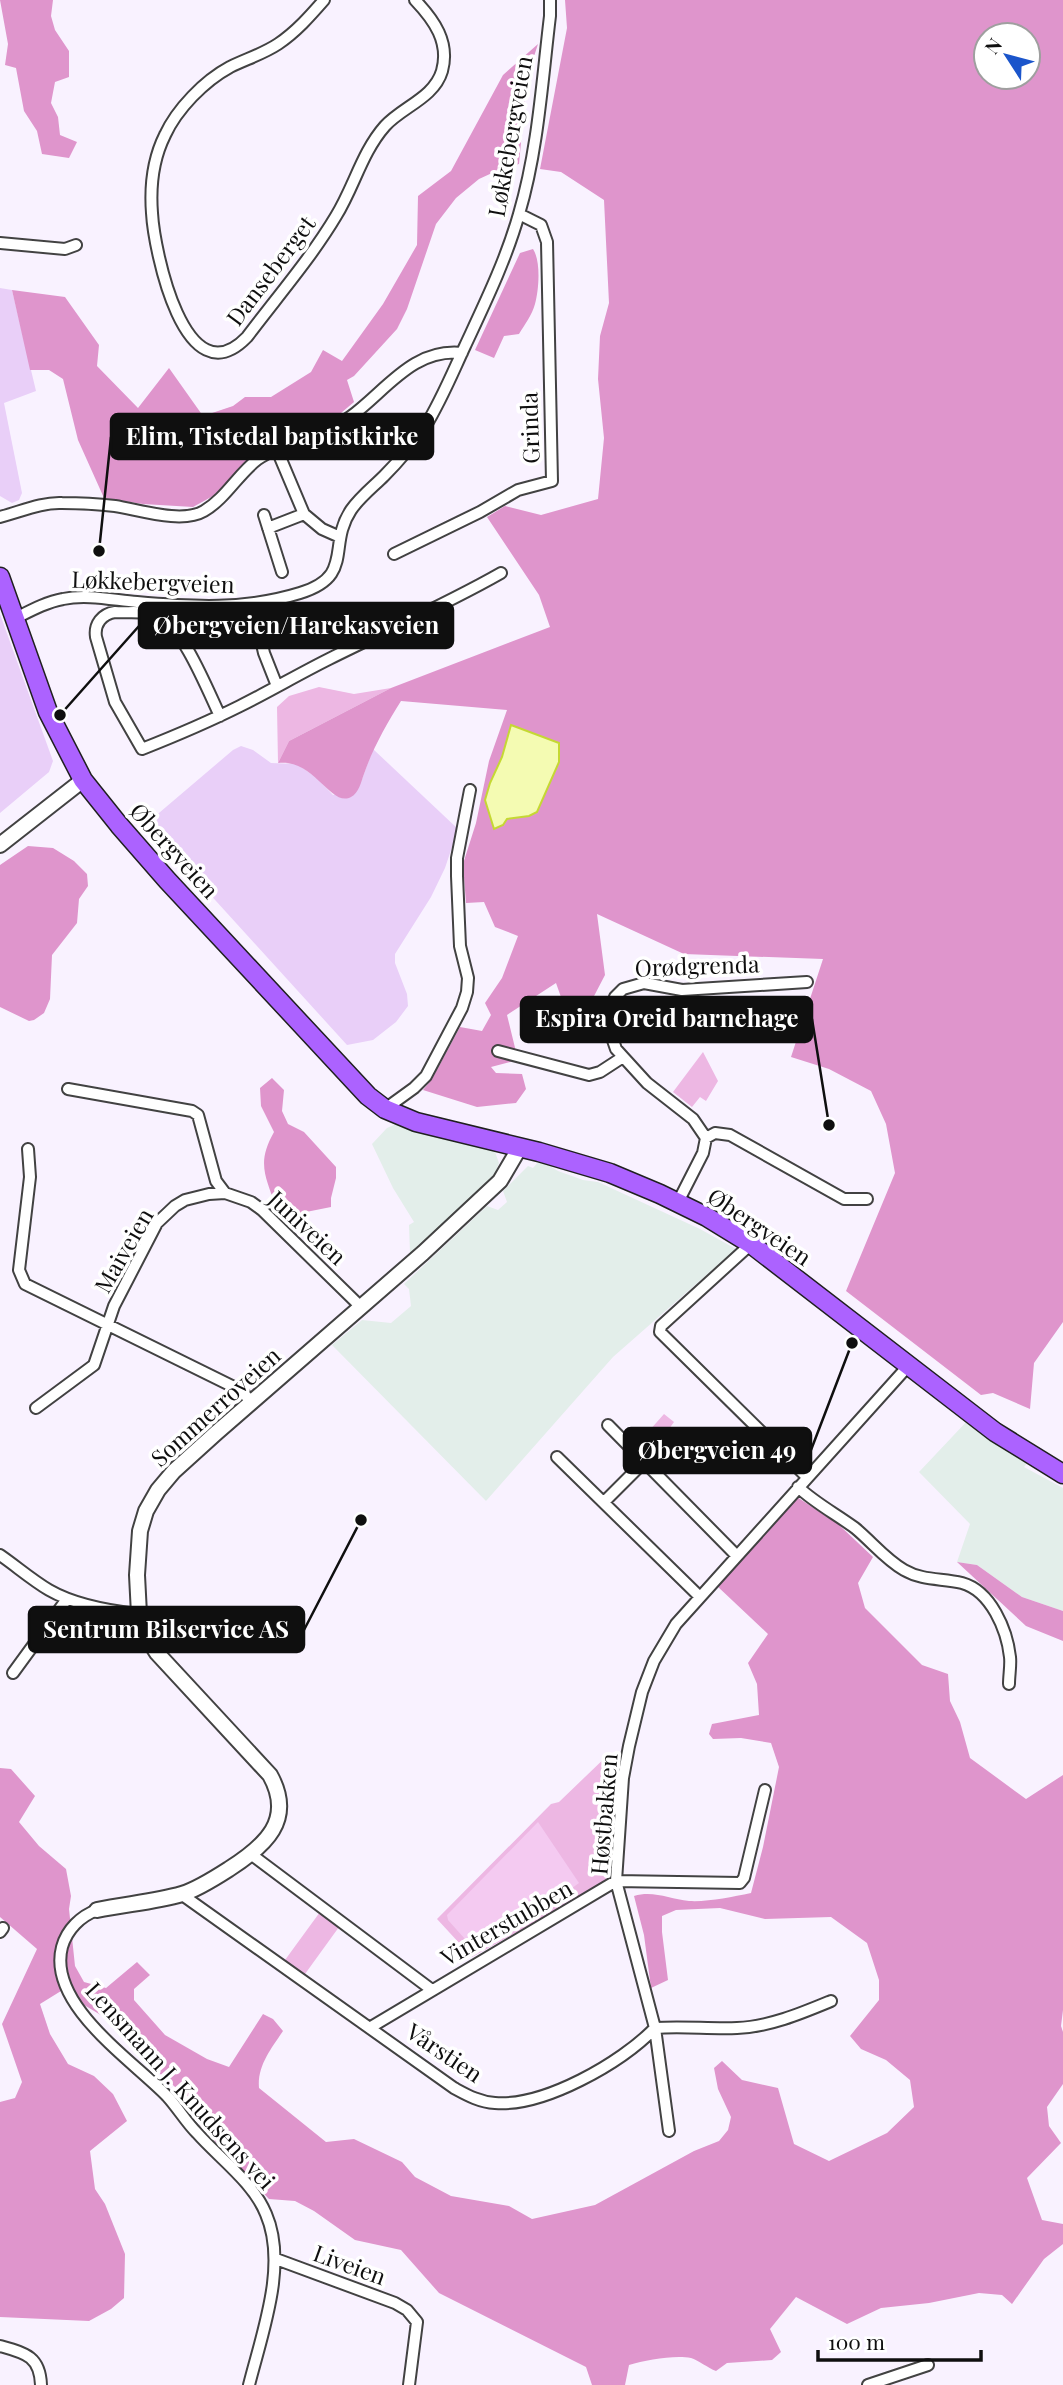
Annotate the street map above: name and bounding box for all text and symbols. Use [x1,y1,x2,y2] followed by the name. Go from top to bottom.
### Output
[972,21,1042,91] north arrow
[978,32,1007,59] text: N
[480,53,538,219] street label: Løkkebergveien
[218,208,322,331] street label: Danseberget
[512,391,546,464] street label: Grinda
[111,414,433,459] callout: Elim, Tistedal baptistkirke
[126,419,418,451] text: Elim, Tistedal baptistkirke
[71,563,235,599] street label: Løkkebergveien
[139,603,453,648] callout: Øbergveien/Harekasveien
[153,608,439,640] text: Øbergveien/Harekasveien
[124,796,226,905] street label: Øbergveien
[634,947,760,983] street label: Orødgrenda
[521,997,812,1042] callout: Espira Oreid barnehage
[535,1001,799,1033] text: Espira Oreid barnehage
[702,1180,818,1272] street label: Øbergveien
[262,1182,354,1271] street label: Juniveien
[86,1202,160,1298] street label: Maiveien
[143,1339,287,1473] street label: Sommerroveien
[624,1428,811,1473] callout: Øbergveien 49
[638,1433,796,1465] text: Øbergveien 49
[29,1607,304,1652] callout: Sentrum Bilservice AS
[43,1612,289,1644] text: Sentrum Bilservice AS
[582,1752,624,1876] street label: Høstbakken
[434,1872,578,1973] street label: Vinterstubben
[80,1975,283,2195] street label: Lensmann J. Knudsens vei
[400,2015,489,2089] street label: Vårstien
[309,2237,391,2291] street label: Liveien
[818,2318,981,2362] scale bar
[828,2327,885,2355] text: 100 m

